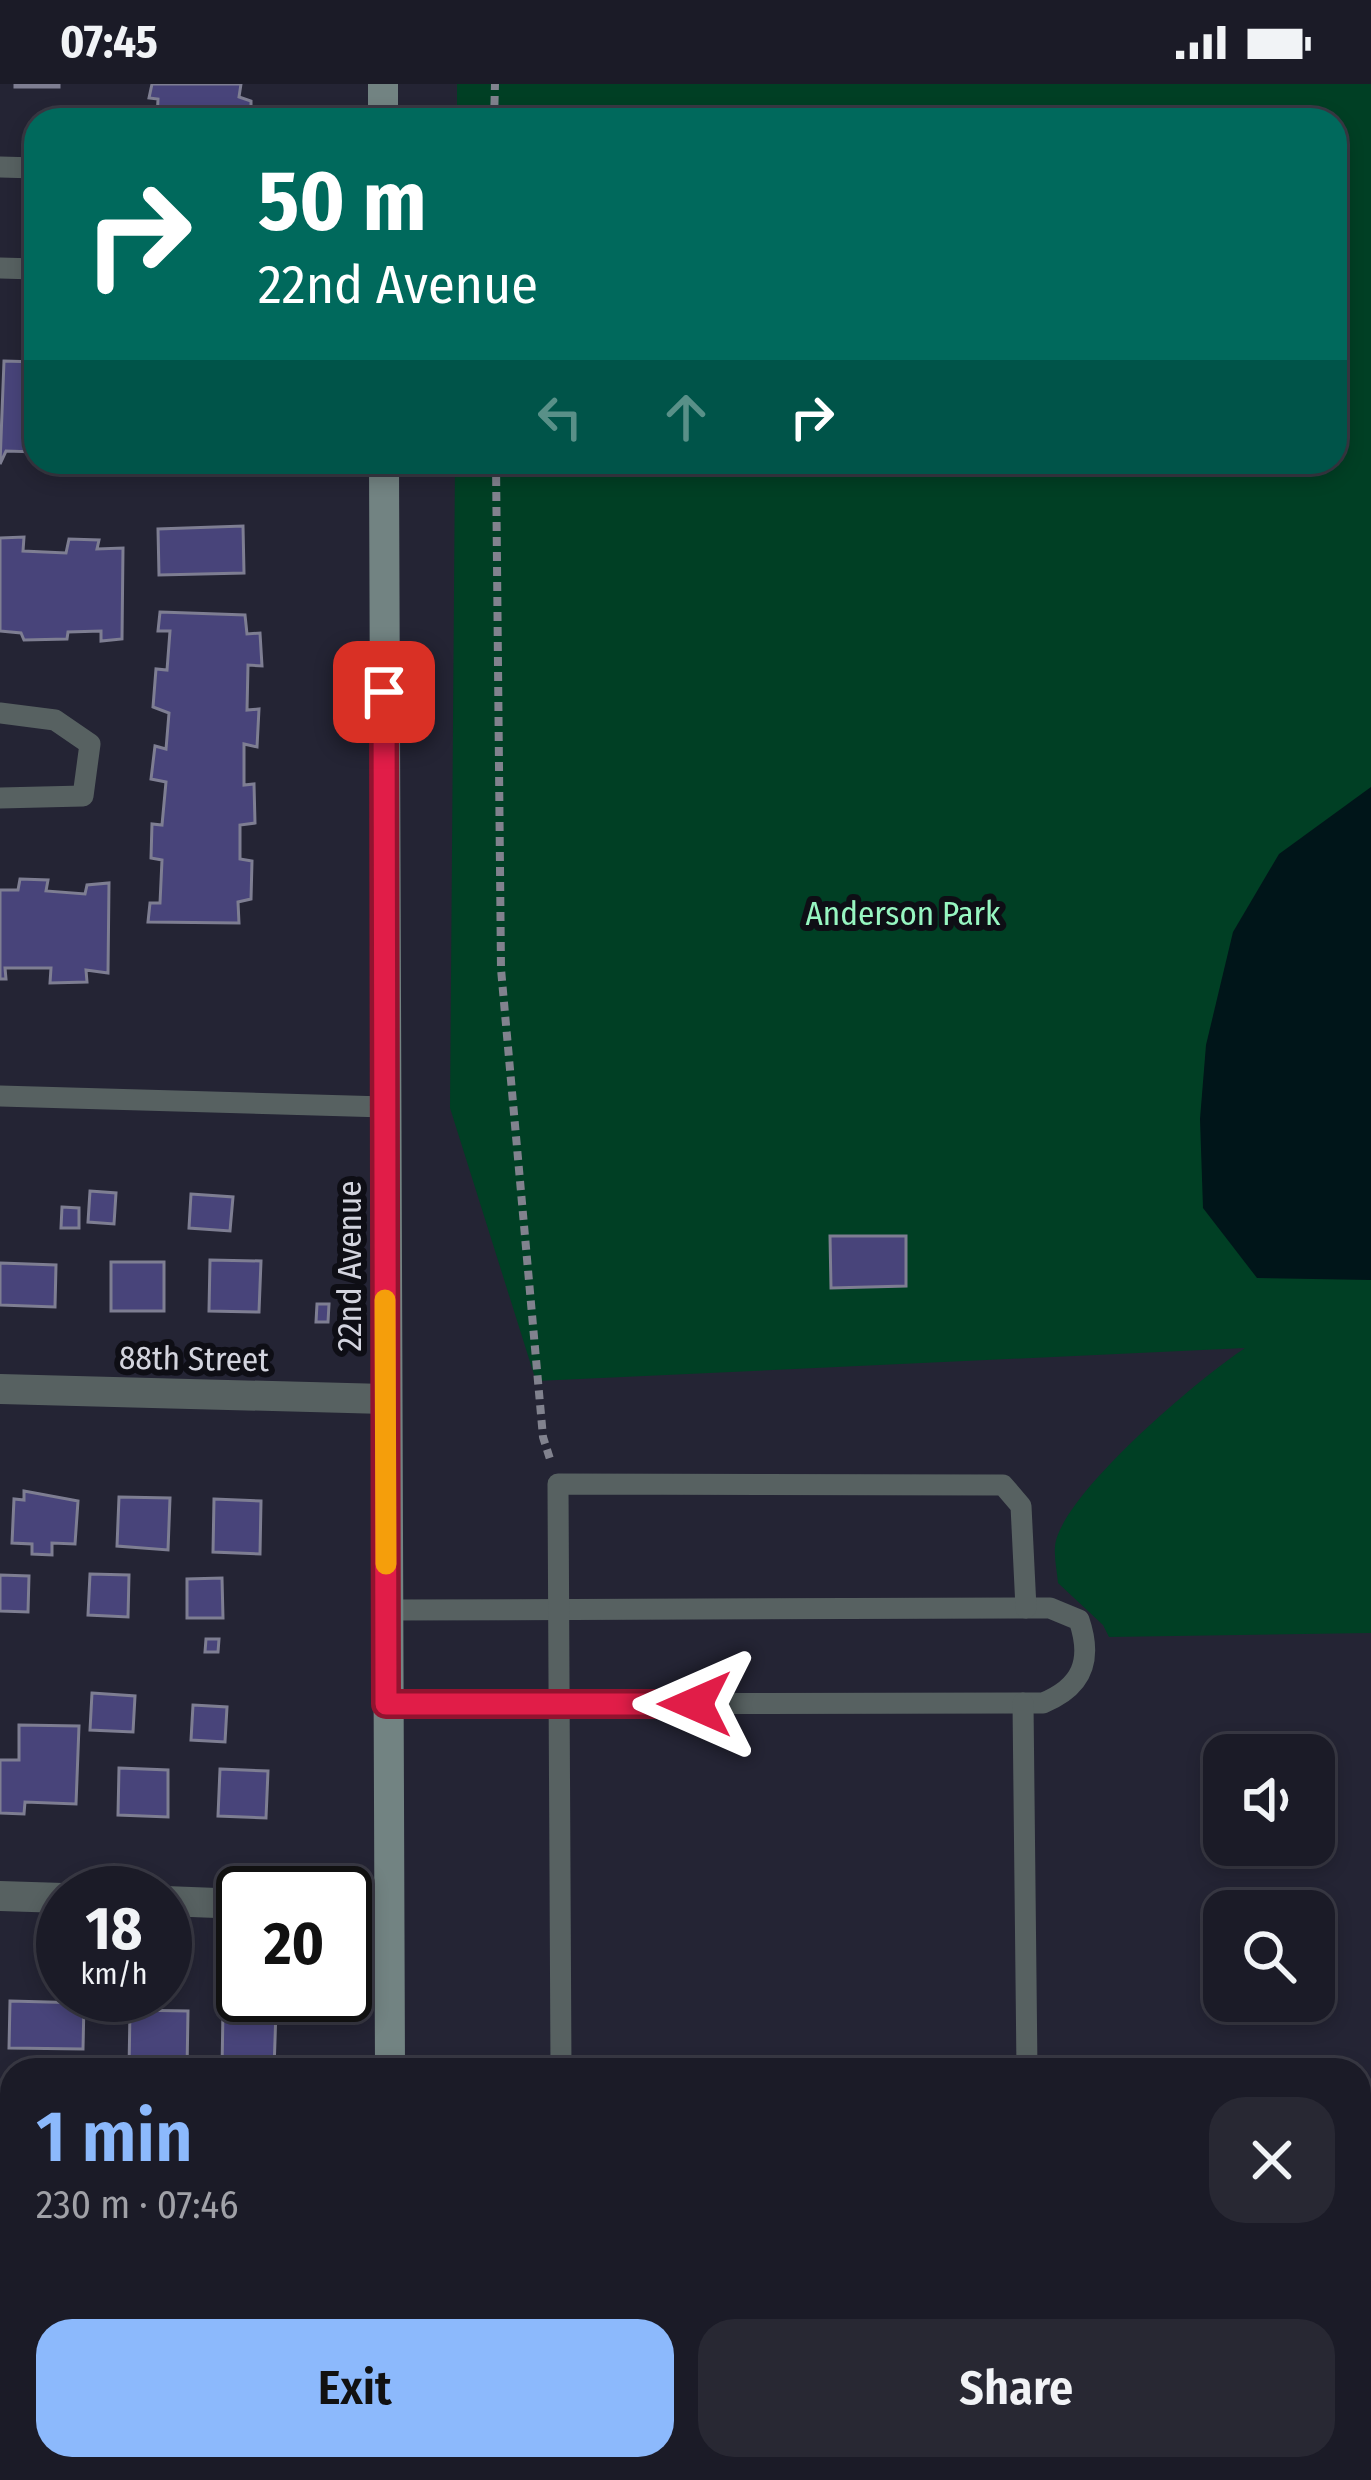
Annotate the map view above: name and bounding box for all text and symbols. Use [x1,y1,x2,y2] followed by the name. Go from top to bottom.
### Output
[60,15,158,69] text: 07:45
[258,151,427,252] text: 50 m
[60,156,216,312] icon: right
[258,253,538,317] text: 22nd Avenue
[527,384,593,450] icon: left
[653,384,719,450] icon: ahead
[779,384,845,450] icon: right
[333,641,435,743] pin
[351,659,417,725] icon: arrive
[806,894,1001,934] park label: Anderson Park
[330,1180,370,1352] street label: 22nd Avenue
[119,1338,270,1380] street label: 88th Street
[632,1641,758,1767] position arrow
[1203,1734,1335,2022] map controls
[1203,1734,1335,1866] button: sound
[216,1866,372,2022] speed limit sign: 20
[1203,1890,1335,2022] button: search
[85,1893,143,1965] text: 18
[81,1956,147,1992] text: km/h
[36,2094,193,2180] text: 1 min
[1209,2097,1335,2223] button: close
[36,2182,239,2228] text: 230 m · 07:46
[36,2319,674,2457] button: Exit
[698,2319,1335,2457] button: Share

